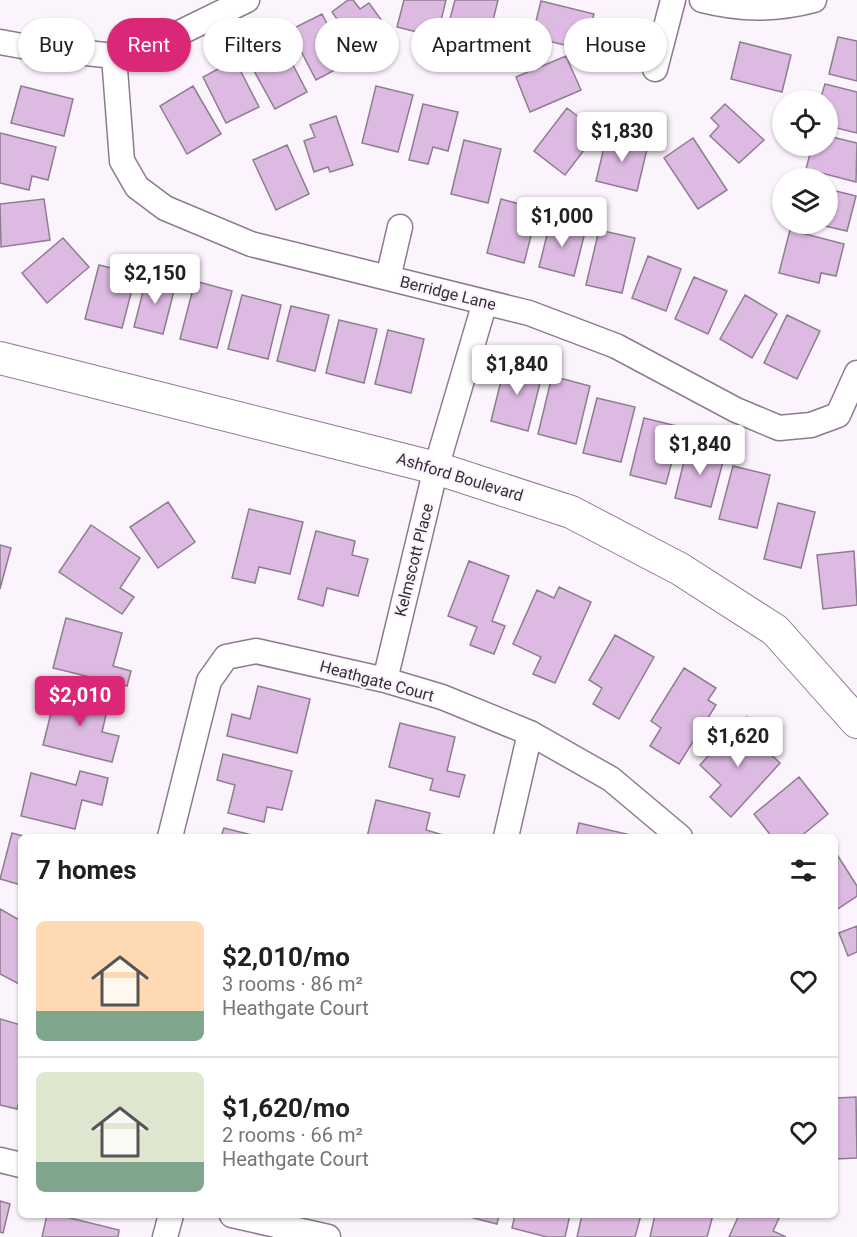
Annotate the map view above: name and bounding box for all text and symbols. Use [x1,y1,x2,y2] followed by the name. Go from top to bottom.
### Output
[18,18,95,72] chip: Buy
[107,18,191,72] chip: Rent
[203,18,303,72] chip: Filters
[315,18,399,72] chip: New
[411,18,552,72] chip: Apartment
[564,18,667,72] chip: House
[772,90,838,234] map controls
[772,90,838,156] button: locate
[573,112,671,163] pin: $1,830
[591,119,653,143] text: $1,830
[772,168,838,234] button: layers
[513,197,611,248] pin: $1,000
[531,204,593,228] text: $1,000
[106,254,204,305] pin: $2,150
[124,261,186,285] text: $2,150
[398,272,498,314] street label: Berridge Lane
[468,345,566,396] pin: $1,840
[486,352,548,376] text: $1,840
[651,425,749,476] pin: $1,840
[669,432,731,456] text: $1,840
[394,449,526,505] street label: Ashford Boulevard
[391,501,437,619] street label: Kelmscott Place
[318,657,436,705] street label: Heathgate Court
[31,676,129,727] pin: $2,010
[49,683,111,707] text: $2,010
[689,717,787,768] pin: $1,620
[707,724,769,748] text: $1,620
[787,854,820,887] icon: filters
[36,855,137,885] text: 7 homes
[222,942,350,972] text: $2,010/mo
[84,945,156,1017] icon: home
[787,965,820,998] icon: heart
[222,972,363,996] text: 3 rooms · 86 m²
[222,996,369,1020] text: Heathgate Court
[222,1093,350,1123] text: $1,620/mo
[84,1096,156,1168] icon: home
[787,1116,820,1149] icon: heart
[222,1123,363,1147] text: 2 rooms · 66 m²
[222,1147,369,1171] text: Heathgate Court

